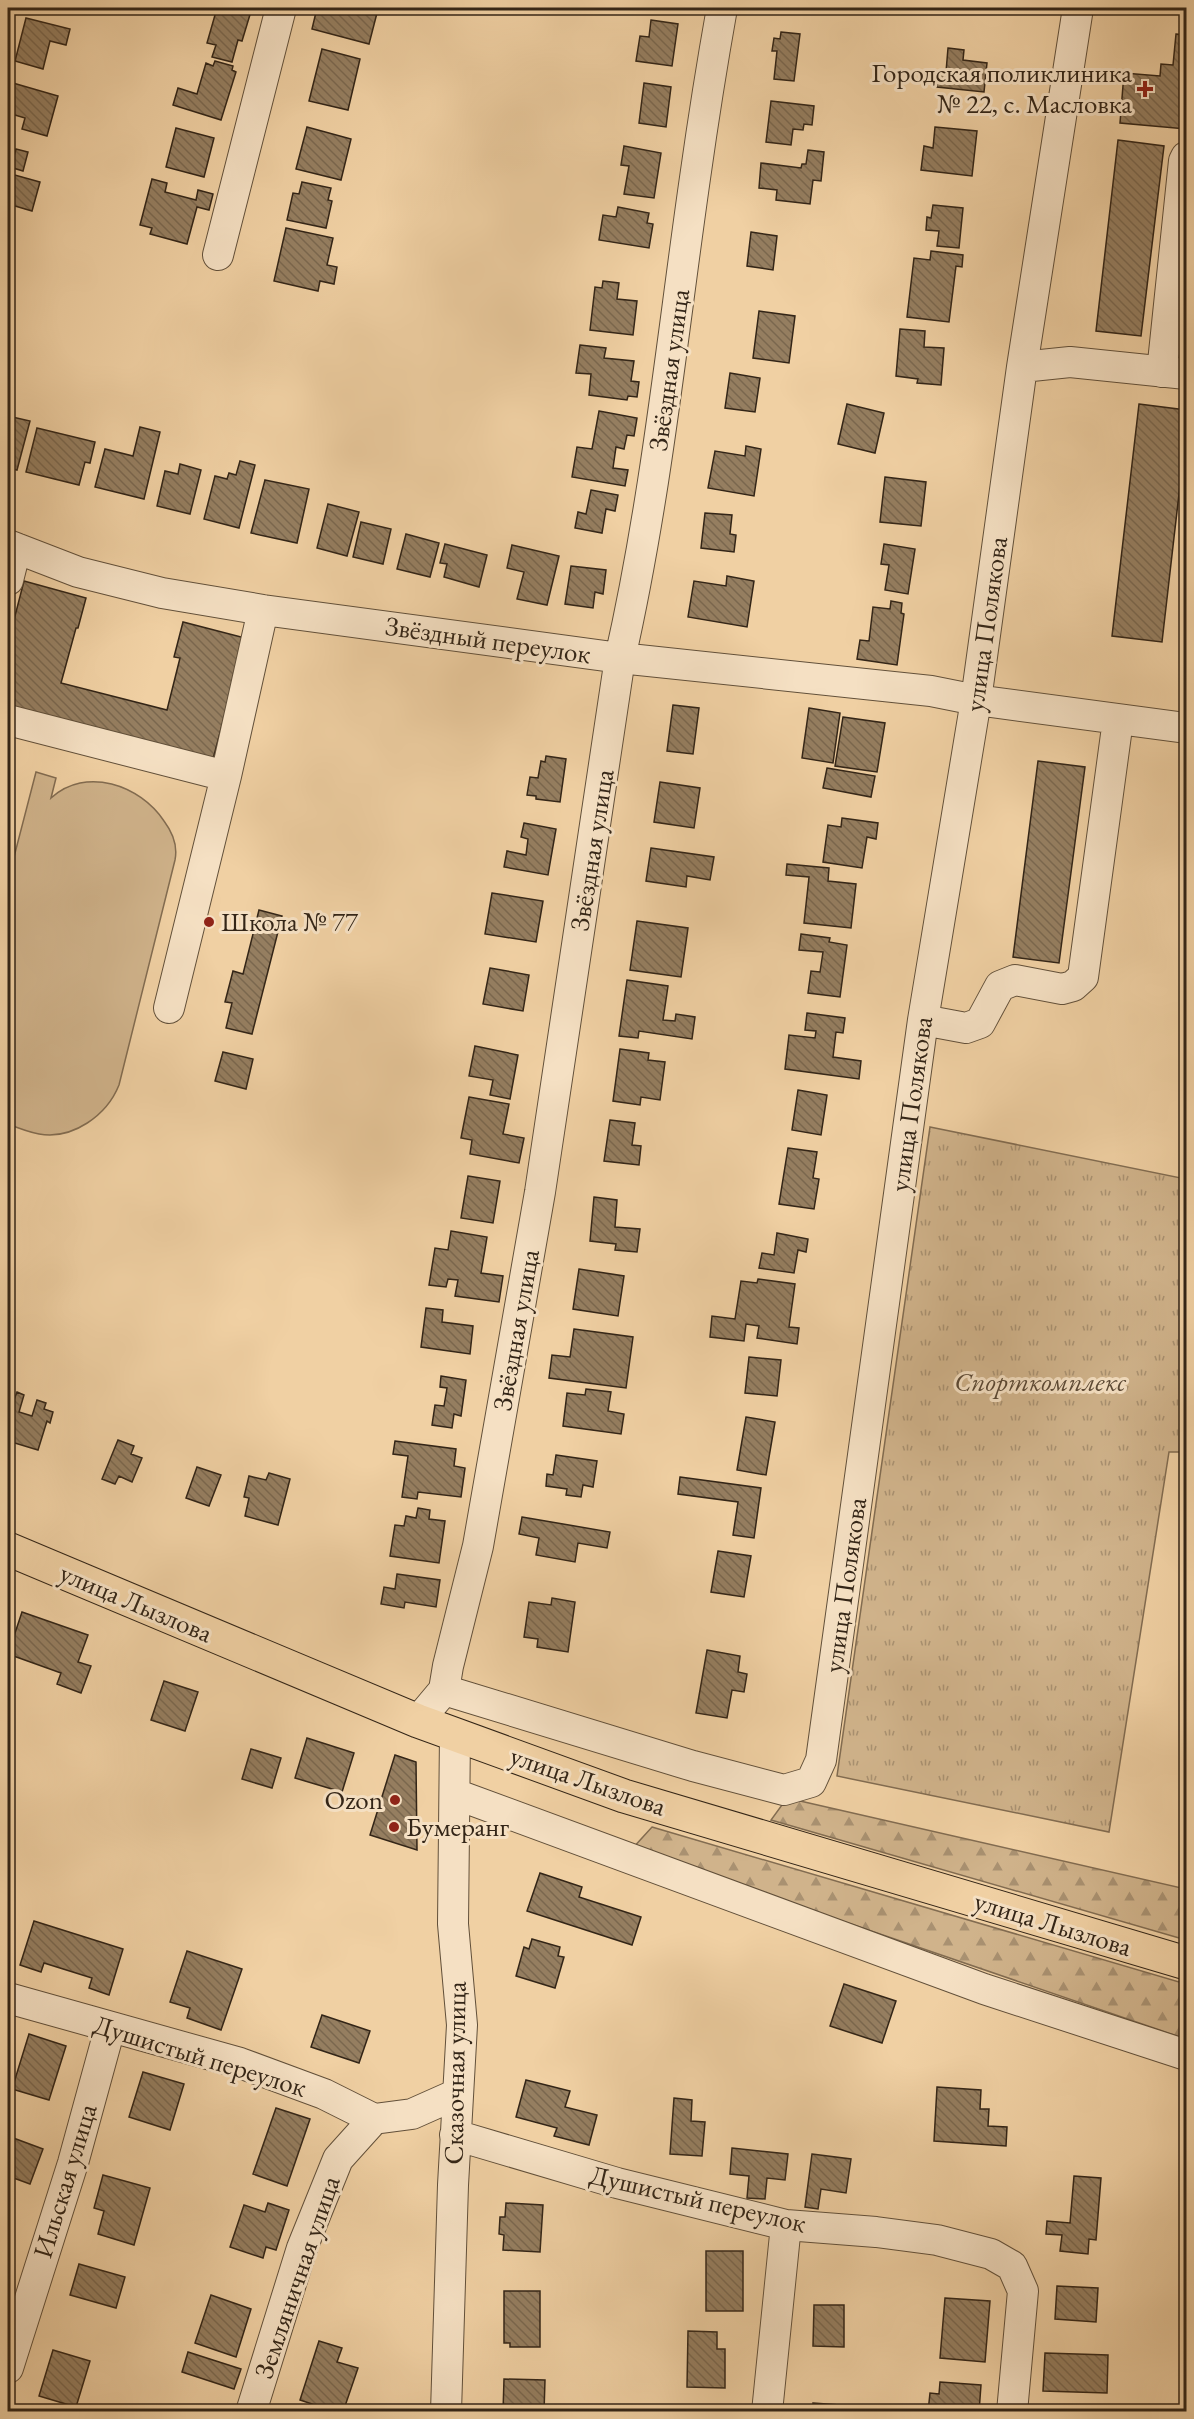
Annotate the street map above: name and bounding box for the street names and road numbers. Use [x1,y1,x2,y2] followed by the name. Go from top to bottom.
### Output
[640,286,697,453] street label: Звёздная улица
[956,534,1015,714] street label: улица Полякова
[383,608,593,671] street label: Звёздный переулок
[561,766,622,933] street label: Звёздная улица
[881,1014,940,1194] street label: улица Полякова
[484,1246,547,1413] street label: Звёздная улица
[815,1495,874,1675] street label: улица Полякова
[55,1555,218,1651] street label: улица Лызлова
[506,1738,671,1824] street label: улица Лызлова
[970,1883,1136,1964] street label: улица Лызлова
[435,1981,474,2165] street label: Сказочная улица
[89,2006,311,2105] street label: Душистый переулок
[24,2099,105,2262] street label: Ильская улица
[586,2157,810,2240] street label: Душистый переулок
[245,2171,348,2383] street label: Земляничная улица

